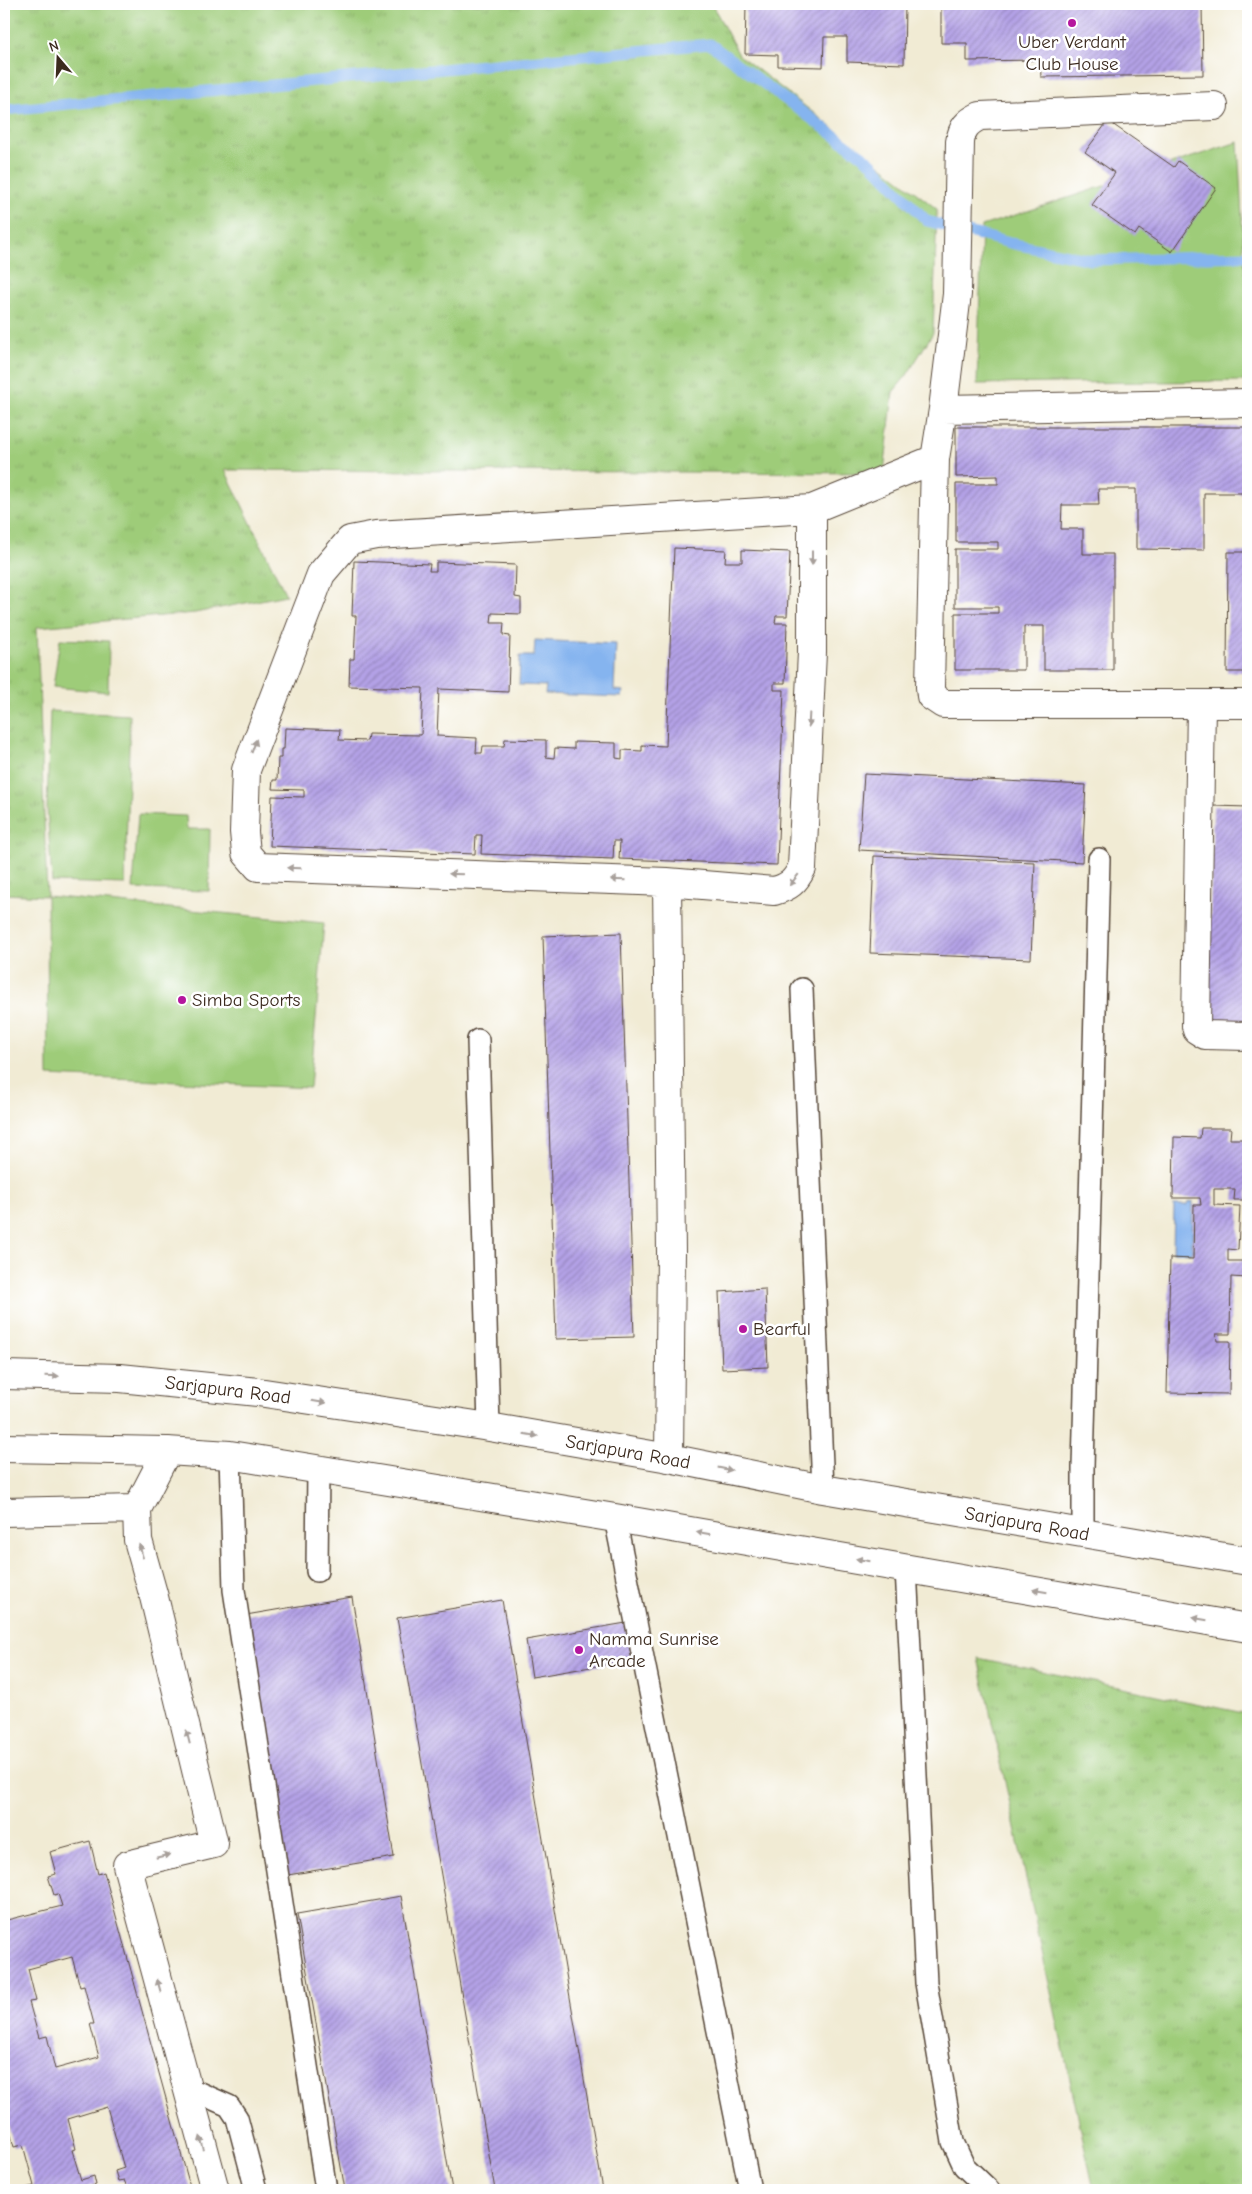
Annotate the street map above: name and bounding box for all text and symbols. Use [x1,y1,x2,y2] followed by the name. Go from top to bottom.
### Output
[1066,17,1078,29] marker: Uber Verdant Club House
[1018,31,1127,75] place label: Uber Verdant Club House
[32,32,82,82] north arrow
[47,37,61,56] text: N
[808,550,816,566] one-way arrow
[804,712,812,728] one-way arrow
[251,738,258,753] one-way arrow
[285,864,301,872] one-way arrow
[448,870,464,878] one-way arrow
[789,873,800,886] one-way arrow
[610,876,626,884] one-way arrow
[192,989,300,1011] place label: Simba Sports
[176,994,188,1006] marker: Simba Sports
[753,1318,811,1340] place label: Bearful
[737,1323,749,1335] marker: Bearful
[164,1371,292,1409] street label: Sarjapura Road
[45,1373,61,1381] one-way arrow
[311,1398,327,1406] one-way arrow
[564,1430,692,1474] street label: Sarjapura Road
[523,1431,539,1439] one-way arrow
[718,1466,734,1474] one-way arrow
[963,1502,1091,1546] street label: Sarjapura Road
[694,1528,710,1536] one-way arrow
[136,1543,144,1558] one-way arrow
[855,1556,871,1564] one-way arrow
[1032,1587,1048,1595] one-way arrow
[1192,1615,1208,1623] one-way arrow
[589,1628,719,1672] place label: Namma Sunrise Arcade
[573,1644,585,1656] marker: Namma Sunrise Arcade
[184,1730,192,1745] one-way arrow
[156,1852,171,1860] one-way arrow
[155,1979,163,1994] one-way arrow
[197,2136,205,2151] one-way arrow

